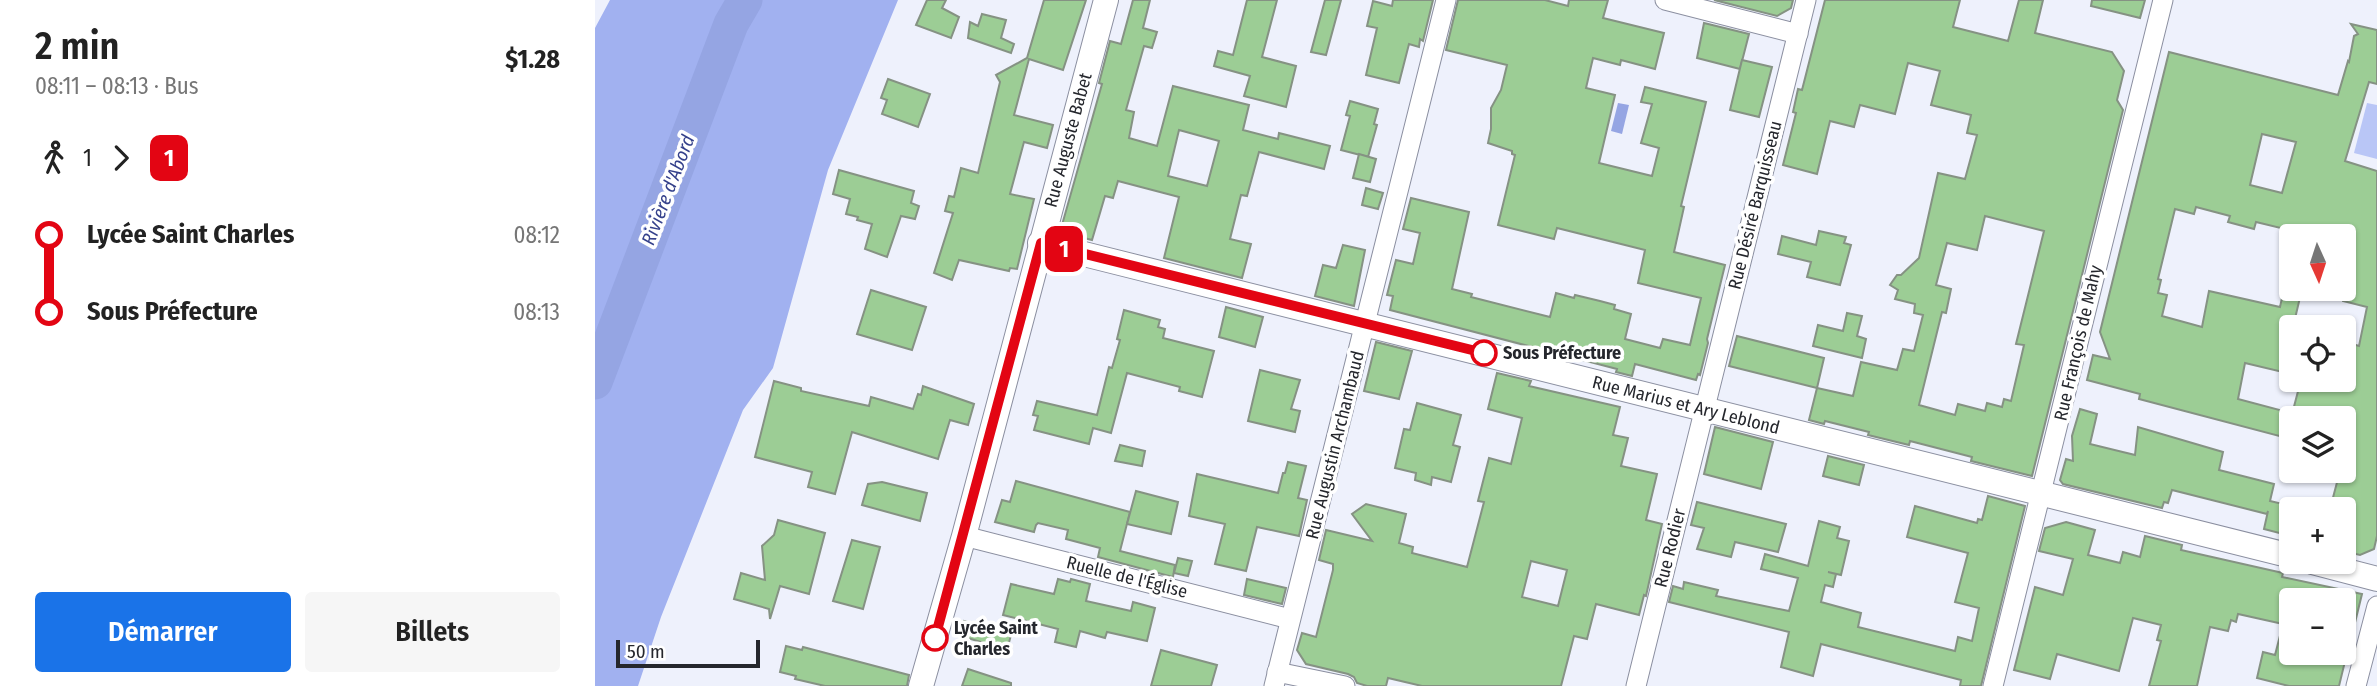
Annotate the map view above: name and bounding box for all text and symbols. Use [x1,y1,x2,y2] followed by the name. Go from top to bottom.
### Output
[35,23,119,69] text: 2 min
[505,44,560,75] text: $1.28
[1039,70,1097,210] street label: Rue Auguste Babet
[35,72,199,100] text: 08:11 – 08:13 · Bus
[1723,118,1787,292] street label: Rue Désiré Barquisseau
[636,132,700,248] water label: Rivière d'Abord
[35,139,73,177] icon: walk
[102,139,140,177] icon: forward
[83,144,92,172] text: 1
[164,144,174,172] text: 1
[87,219,294,250] text: Lycée Saint Charles
[513,221,560,249] text: 08:12
[2279,224,2355,301] north arrow
[2279,224,2356,665] map controls
[1041,226,1087,272] line badge: 1
[1059,235,1069,263] text: 1
[2049,263,2107,423] street label: Rue François de Mahy
[87,296,258,327] text: Sous Préfecture
[513,298,560,326] text: 08:13
[2279,315,2356,392] button: locate
[1471,340,1497,366] marker: Sous Préfecture
[1503,342,1621,364] place label: Sous Préfecture
[1301,349,1369,541] street label: Rue Augustin Archambaud
[1590,371,1782,439] street label: Rue Marius et Ary Leblond
[2279,406,2356,483] button: layers
[2279,497,2356,574] button: +
[1650,505,1691,590] street label: Rue Rodier
[1064,550,1190,603] street label: Ruelle de l'Église
[2279,588,2356,665] button: −
[35,592,291,672] button: Démarrer
[305,592,560,672] button: Billets
[954,617,1038,660] place label: Lycée Saint Charles
[922,625,948,651] marker: Lycée Saint Charles
[616,637,759,669] scale bar
[627,640,665,663] text: 50 m

